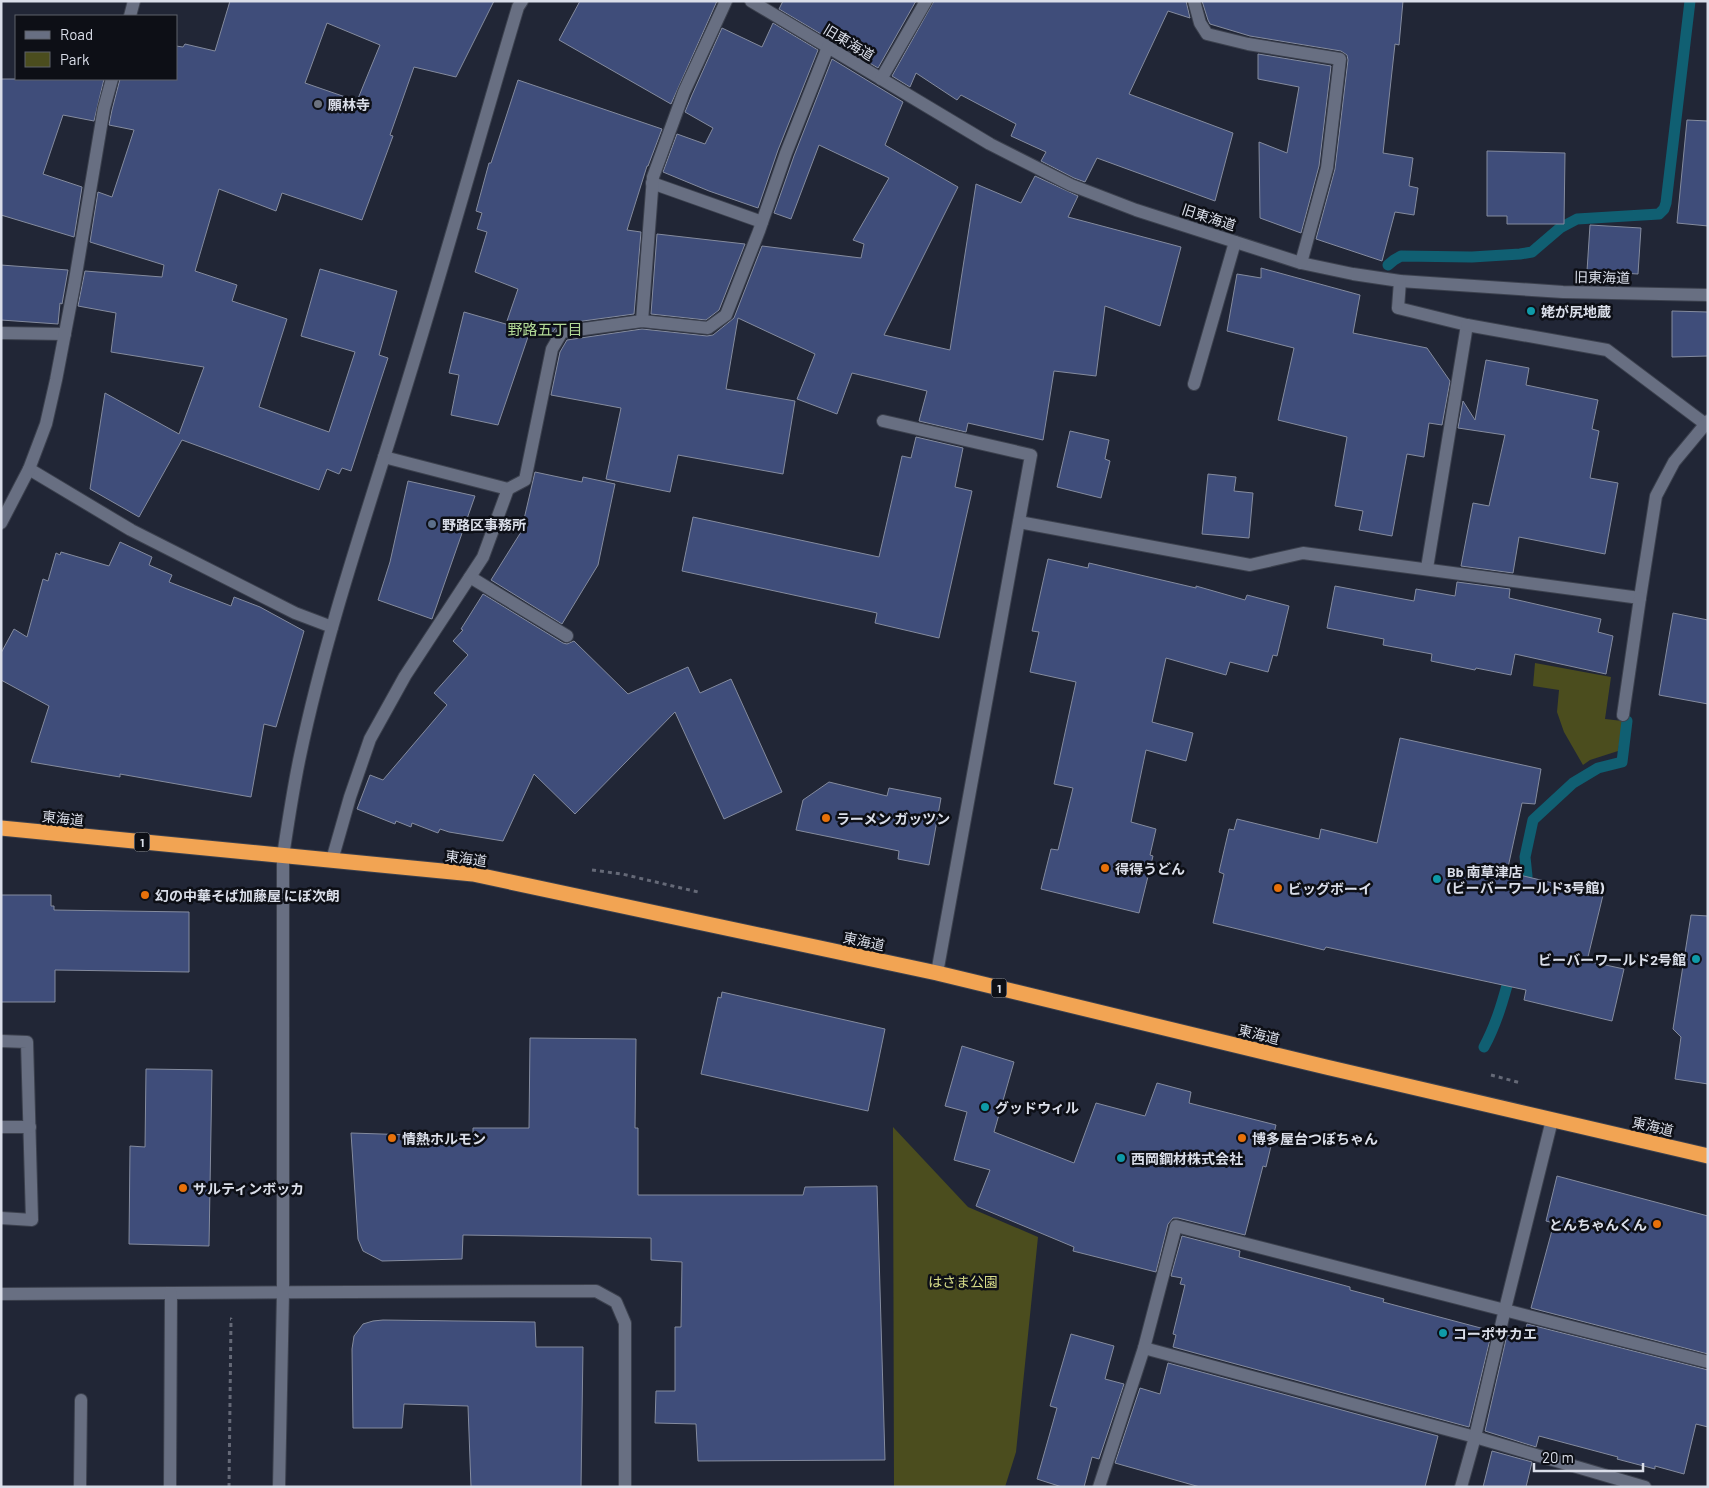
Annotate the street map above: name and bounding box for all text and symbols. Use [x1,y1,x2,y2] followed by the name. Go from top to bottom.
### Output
[15,15,178,80] legend
[821,20,877,64] street label: 旧東海道
[60,25,93,43] text: Road
[60,50,90,68] text: Park
[328,96,370,113] place label: 願林寺
[312,98,324,110] marker: 願林寺
[1180,200,1238,234] street label: 旧東海道
[1574,268,1630,286] street label: 旧東海道
[1541,303,1611,320] place label: 姥が尻地蔵
[1525,305,1537,317] marker: 姥が尻地蔵
[507,320,583,338] district label: 野路五丁目
[442,516,526,533] place label: 野路区事務所
[426,518,438,530] marker: 野路区事務所
[41,807,85,829] street label: 東海道
[836,810,950,827] place label: ラーメン ガッツン
[820,812,832,824] marker: ラーメン ガッツン
[134,832,150,852] road number: 1
[444,847,488,869] street label: 東海道
[1115,860,1185,877] place label: 得得うどん
[1099,862,1111,874] marker: 得得うどん
[1446,863,1604,896] place label: Bb 南草津店 (ビーバーワールド3号館)
[1431,873,1443,885] marker: Bb 南草津店 (ビーバーワールド3号館)
[1288,880,1372,897] place label: ビッグボーイ
[1272,882,1284,894] marker: ビッグボーイ
[155,887,340,904] place label: 幻の中華そば加藤屋 にぼ次朗
[139,889,151,901] marker: 幻の中華そば加藤屋 にぼ次朗
[842,928,886,954] street label: 東海道
[1538,951,1686,968] place label: ビーバーワールド2号館
[1690,953,1702,965] marker: ビーバーワールド2号館
[992,978,1006,998] road number: 1
[1237,1021,1281,1047] street label: 東海道
[995,1099,1079,1116] place label: グッドウィル
[979,1101,991,1113] marker: グッドウィル
[1631,1113,1675,1139] street label: 東海道
[402,1130,486,1147] place label: 情熱ホルモン
[1252,1130,1378,1147] place label: 博多屋台つぼちゃん
[386,1132,398,1144] marker: 情熱ホルモン
[1236,1132,1248,1144] marker: 博多屋台つぼちゃん
[1131,1150,1243,1167] place label: 西岡鋼材株式会社
[1115,1152,1127,1164] marker: 西岡鋼材株式会社
[193,1180,304,1197] place label: サルティンボッカ
[177,1182,189,1194] marker: サルティンボッカ
[1549,1216,1647,1233] place label: とんちゃんくん
[1651,1218,1663,1230] marker: とんちゃんくん
[928,1273,998,1290] park label: はさま公園
[1453,1325,1537,1342] place label: コーポサカエ
[1437,1327,1449,1339] marker: コーポサカエ
[1534,1440,1643,1472] scale bar
[1542,1448,1574,1466] text: 20 m

